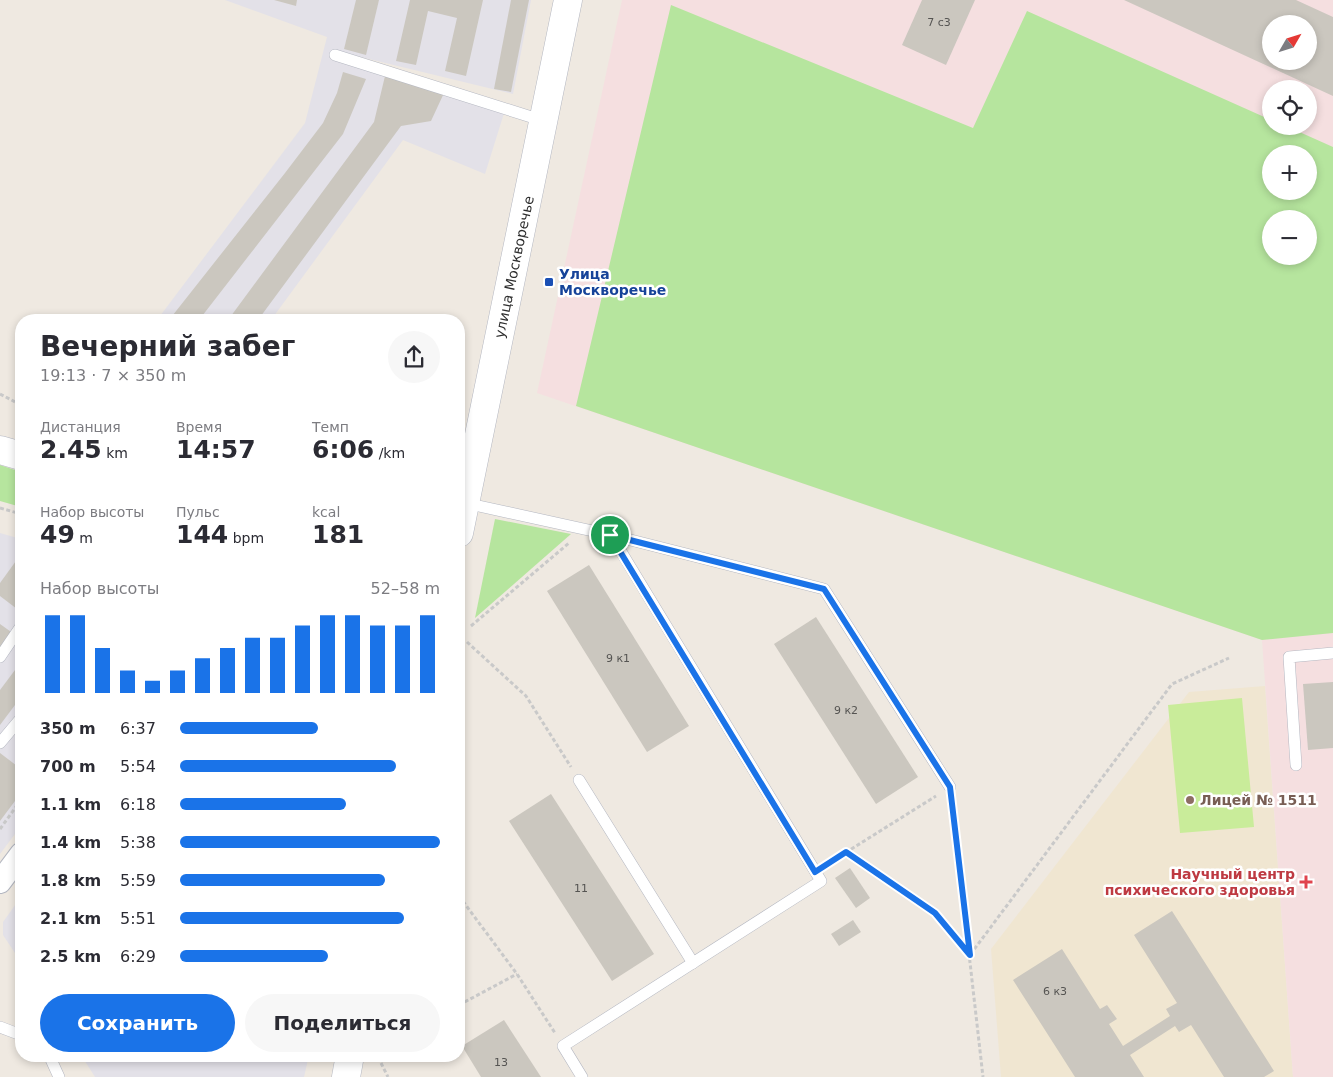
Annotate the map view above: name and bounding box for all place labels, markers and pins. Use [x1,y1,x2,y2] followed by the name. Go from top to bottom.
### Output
[559,266,666,298] place label: Улица Москворечье
[543,276,555,288] marker: Улица Москворечье
[589,514,631,556] pin
[1200,792,1317,808] place label: Лицей № 1511
[1184,794,1196,806] marker: Лицей № 1511
[1105,866,1295,898] place label: Научный центр психического здоровья
[1299,875,1313,889] marker: Научный центр психического здоровья

